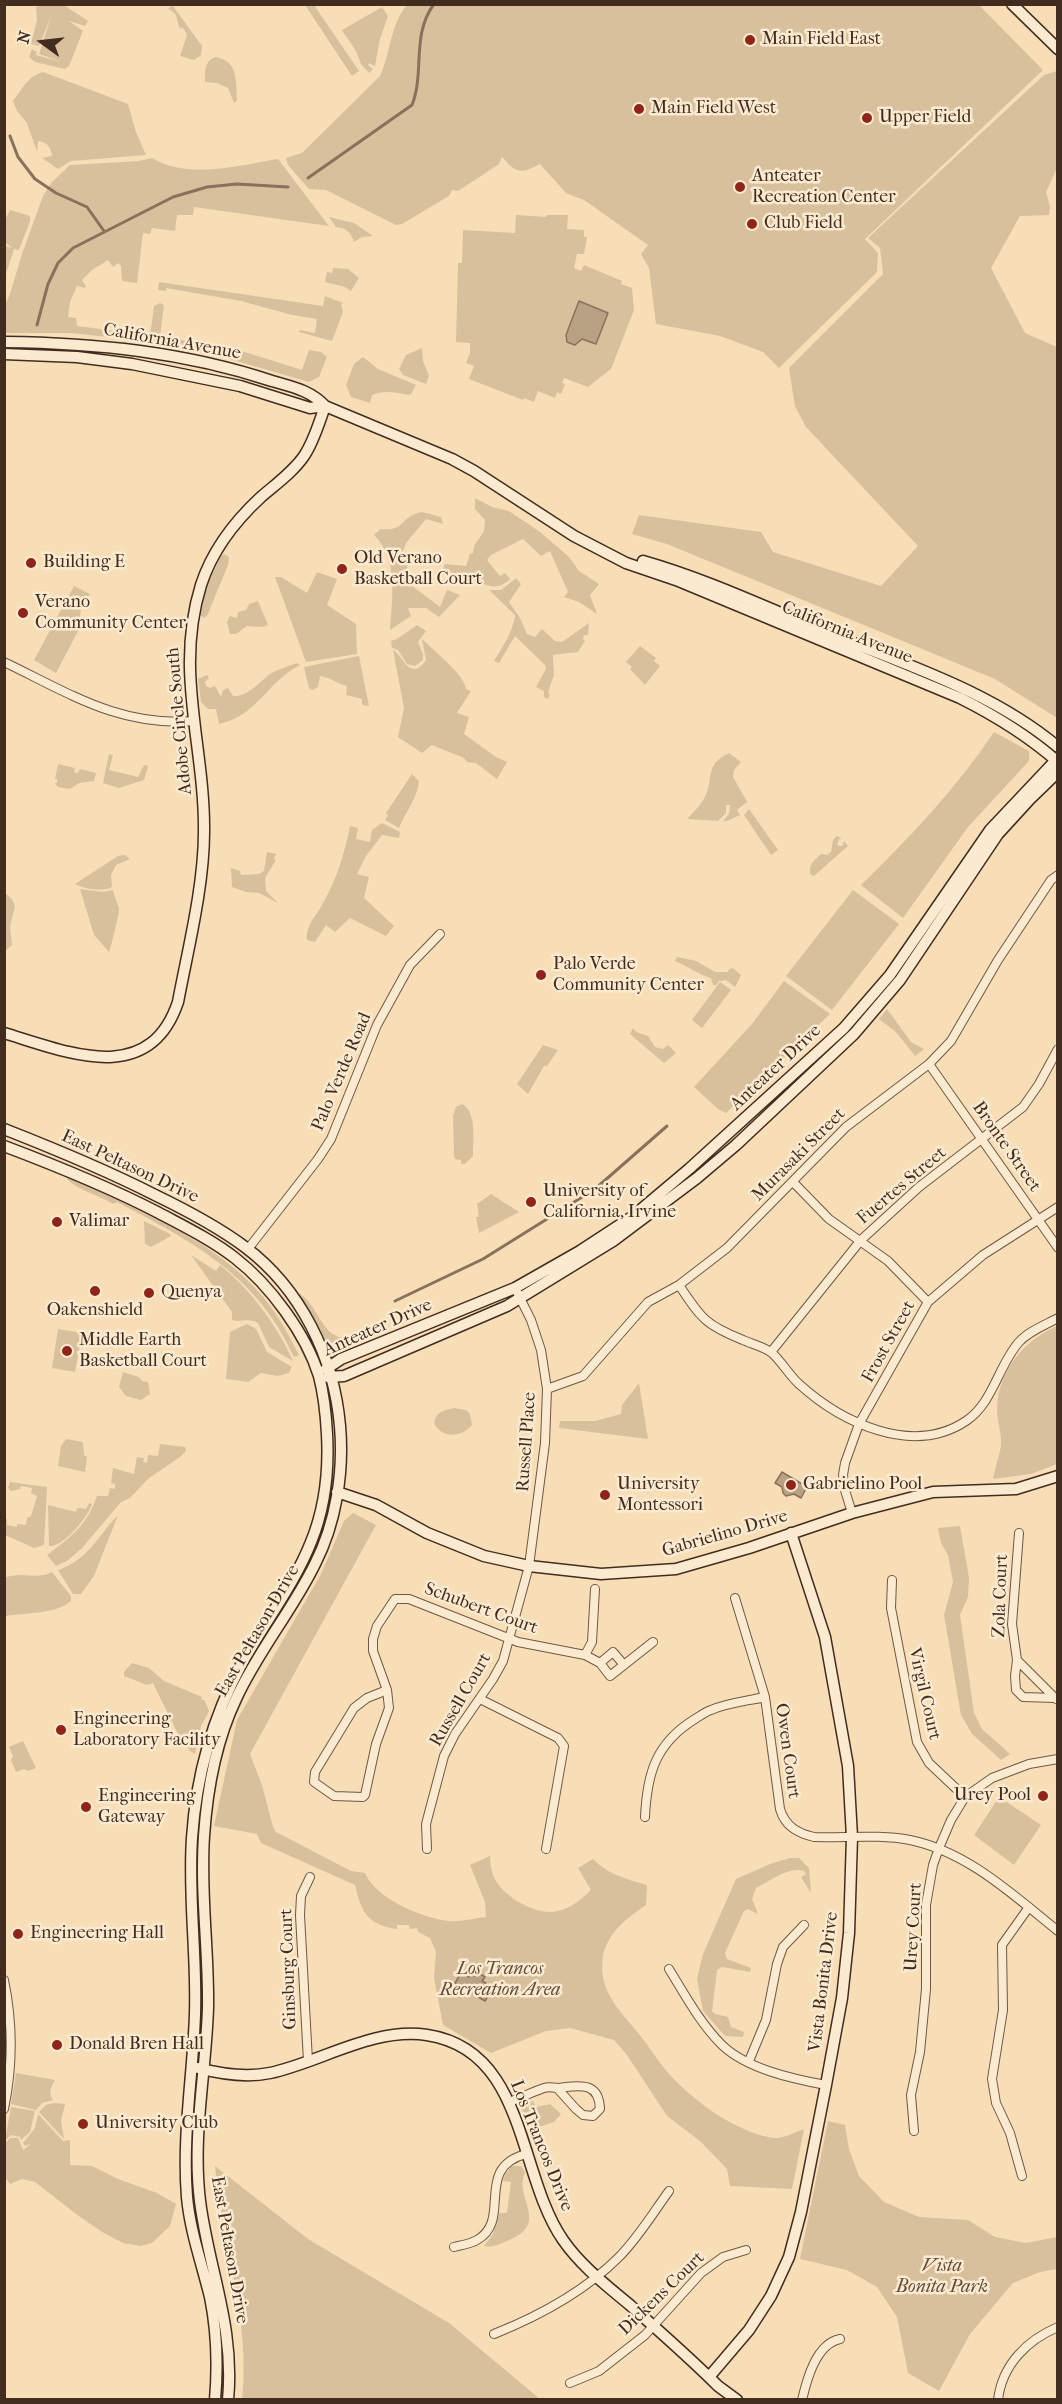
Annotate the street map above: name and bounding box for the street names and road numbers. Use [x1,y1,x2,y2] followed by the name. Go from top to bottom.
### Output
[102,319,242,365] street label: California Avenue
[778,597,916,669] street label: California Avenue
[163,646,197,796] street label: Adobe Circle South
[307,1010,377,1134] street label: Palo Verde Road
[726,1020,826,1116] street label: Anteater Drive
[967,1098,1045,1196] street label: Bronte Street
[748,1104,850,1206] street label: Murasaki Street
[58,1126,202,1208] street label: East Peltason Drive
[853,1142,951,1230] street label: Fuertes Street
[320,1294,436,1362] street label: Anteater Drive
[858,1297,920,1387] street label: Frost Street
[513,1391,541,1493] street label: Russell Place
[660,1506,790,1562] street label: Gabrielino Drive
[989,1554,1013,1638] street label: Zola Court
[211,1561,305,1701] street label: East Peltason Drive
[421,1579,541,1639] street label: Schubert Court
[903,1646,945,1742] street label: Virgil Court
[426,1649,496,1751] street label: Russell Court
[770,1702,804,1800] street label: Owen Court
[901,1882,927,1972] street label: Urey Court
[276,1908,302,2030] street label: Ginsburg Court
[805,1911,843,2053] street label: Vista Bonita Drive
[505,2077,577,2215] street label: Los Trancos Drive
[205,2175,253,2325] street label: East Peltason Drive
[615,2248,709,2340] street label: Dickens Court

